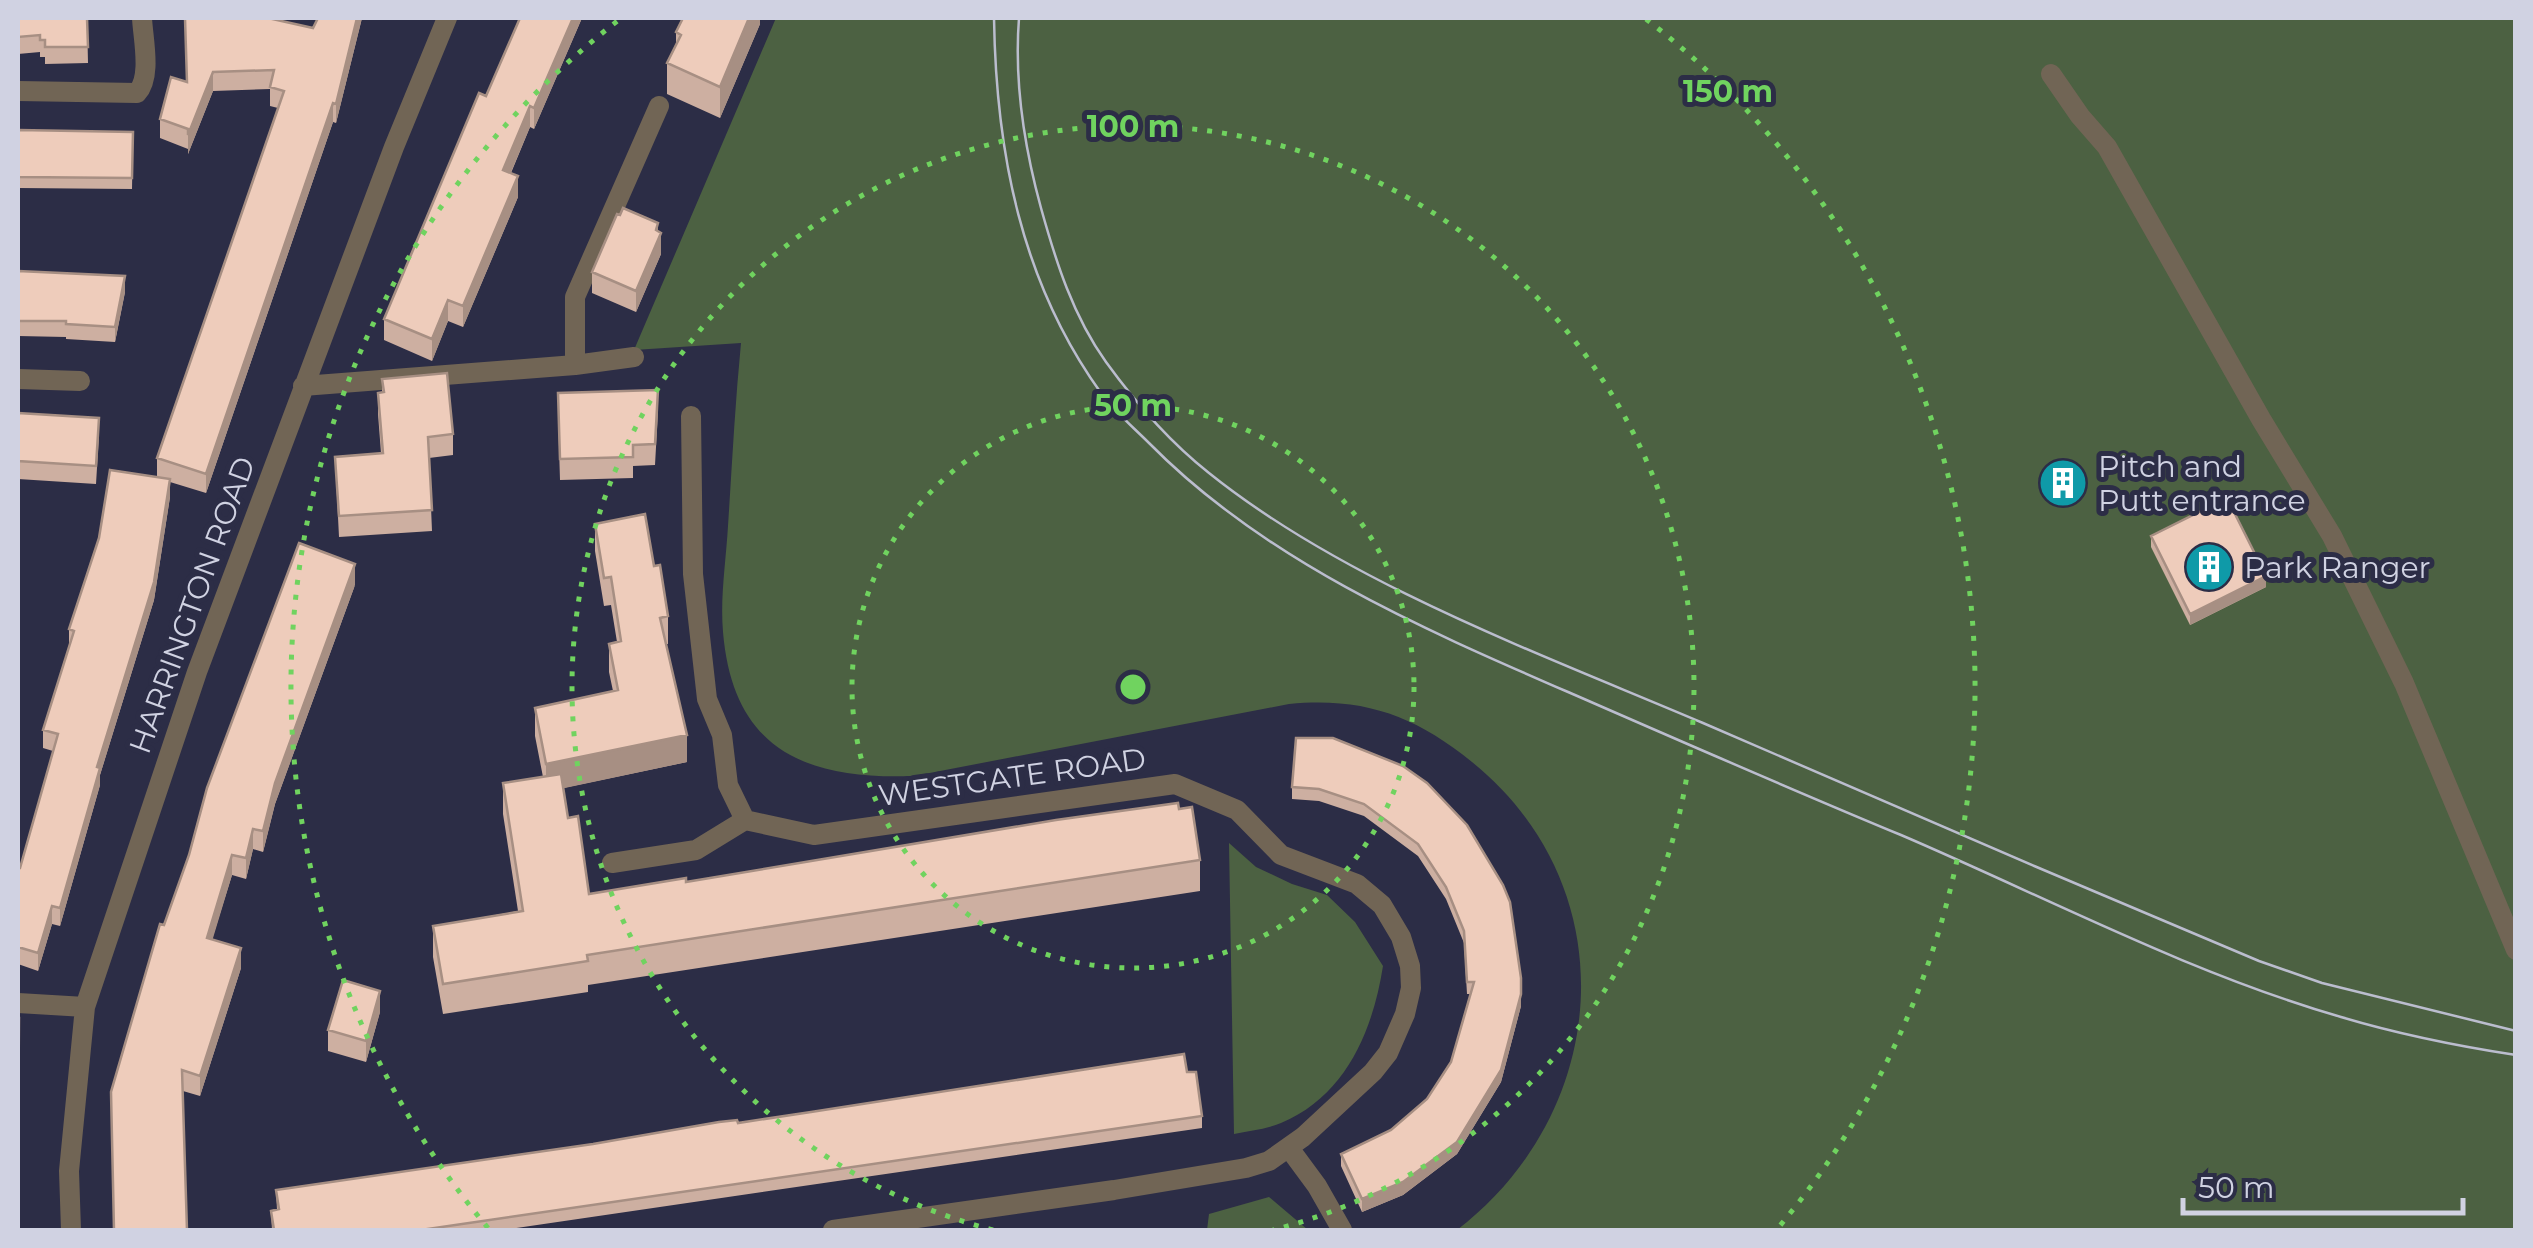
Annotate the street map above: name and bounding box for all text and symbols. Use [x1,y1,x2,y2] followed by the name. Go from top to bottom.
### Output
[1683,73,1773,110] text: 150 m
[1087,108,1179,145] text: 100 m
[1094,387,1172,424] text: 50 m
[2098,448,2306,519] place label: Pitch and Putt entrance
[121,452,263,758] street label: HARRINGTON ROAD
[2037,457,2089,509] building icon: Pitch and Putt entrance
[2183,541,2235,593] building icon: Park Ranger
[2244,549,2431,586] place label: Park Ranger
[1115,669,1151,705] centre of rings
[876,740,1148,814] street label: WESTGATE ROAD
[2183,1153,2463,1215] scale bar
[2198,1169,2275,1206] text: 50 m

